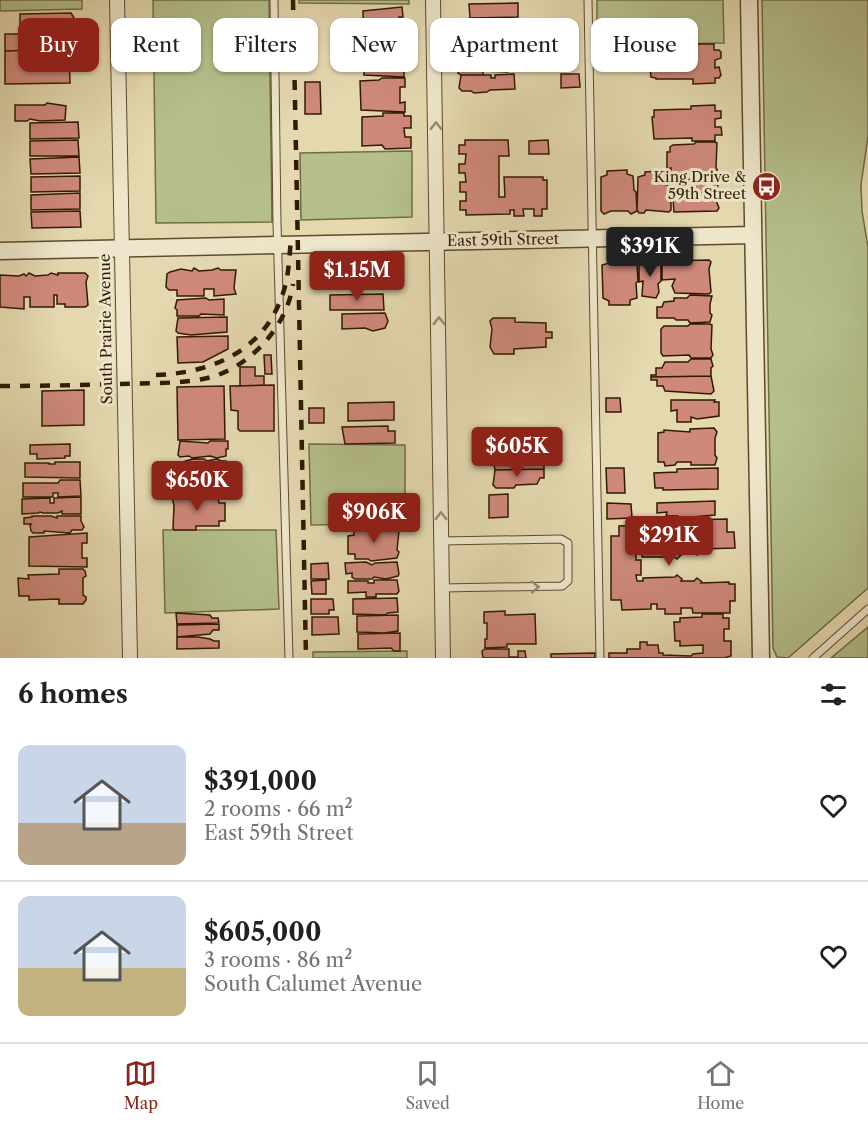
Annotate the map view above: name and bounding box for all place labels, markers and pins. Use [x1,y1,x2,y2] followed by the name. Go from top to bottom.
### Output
[653,167,747,203] place label: King Drive & 59th Street
[751,170,783,202] bus stop icon: King Drive & 59th Street
[608,227,692,278] pin: $391K
[308,251,406,302] pin: $1.15M
[475,427,559,478] pin: $605K
[155,461,239,512] pin: $650K
[332,493,416,544] pin: $906K
[627,516,711,567] pin: $291K

